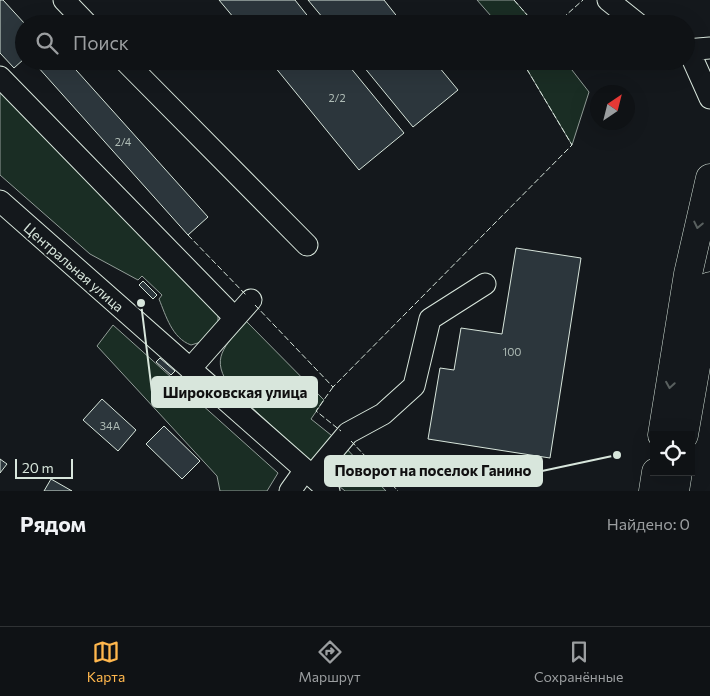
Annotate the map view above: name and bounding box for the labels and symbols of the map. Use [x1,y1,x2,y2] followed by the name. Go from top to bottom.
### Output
[590,85,635,130] north arrow
[328,91,346,104] house number: 2/2
[115,135,132,148] house number: 2/4
[21,219,127,315] street label: Центральная улица
[693,221,704,230] one-way arrow
[502,345,522,358] house number: 100
[152,377,317,407] callout: Широковская улица
[665,381,675,390] one-way arrow
[163,383,308,401] text: Широковская улица
[100,419,121,432] house number: 34А
[15,456,72,479] scale bar
[325,456,542,486] callout: Поворот на поселок Ганино
[334,461,532,479] text: Поворот на поселок Ганино

